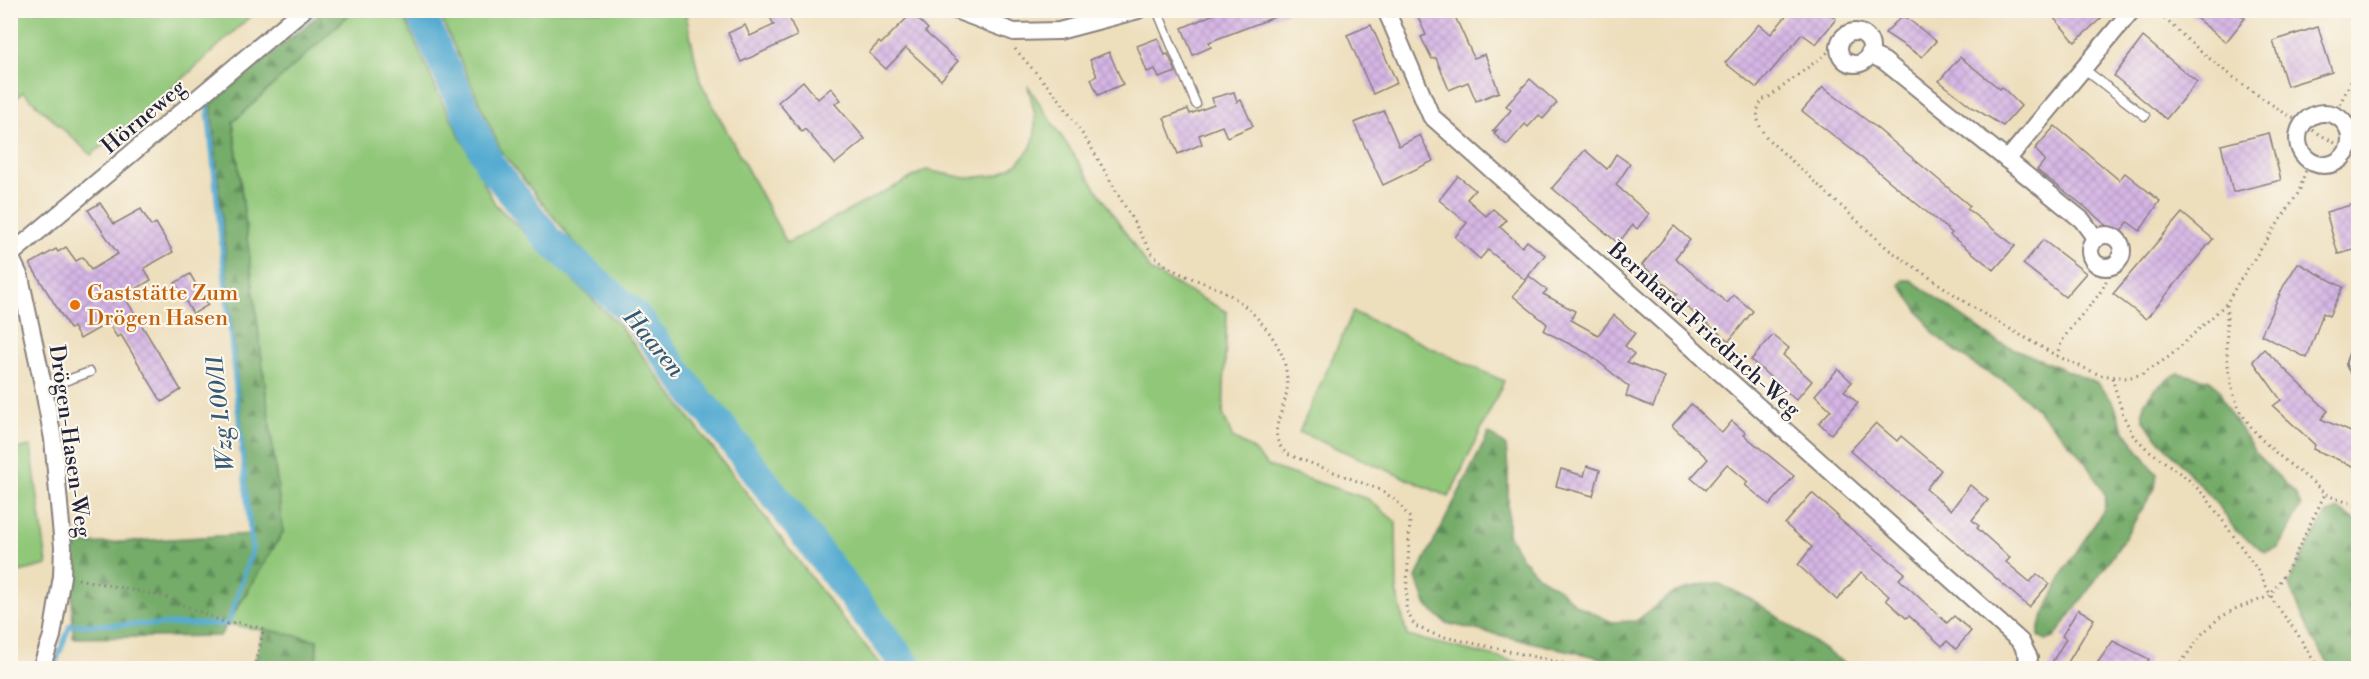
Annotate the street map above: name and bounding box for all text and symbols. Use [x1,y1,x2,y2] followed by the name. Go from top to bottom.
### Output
[96,74,192,160] street label: Hörneweg
[1602,236,1806,424] street label: Bernhard-Friedrich-Weg
[87,280,238,332] place label: Gaststätte Zum Drögen Hasen
[68,298,82,312] marker: Gaststätte Zum Drögen Hasen
[615,303,691,384] water label: Haaren
[43,343,96,540] street label: Drögen-Hasen-Weg
[200,355,242,473] water label: Wzg 1.00/11

